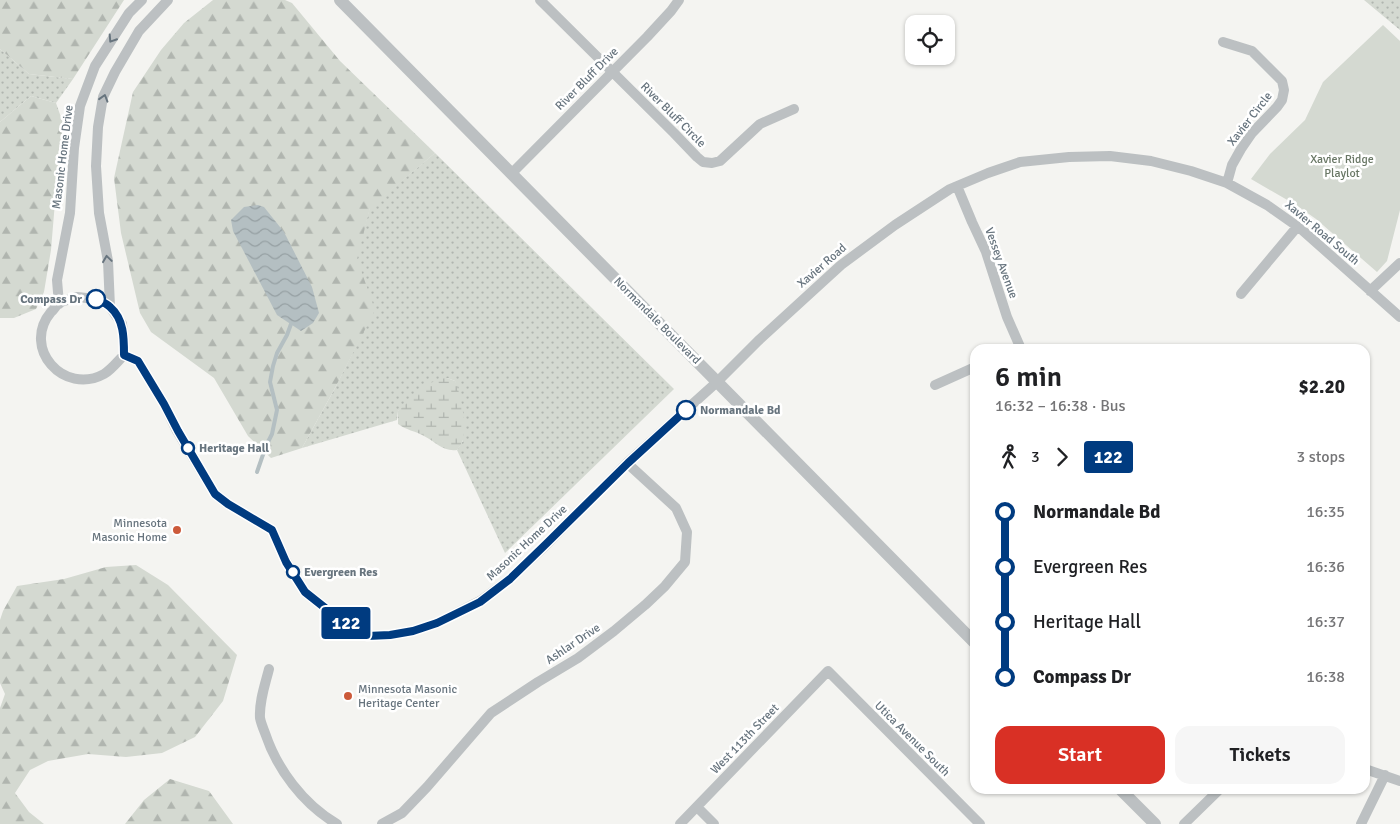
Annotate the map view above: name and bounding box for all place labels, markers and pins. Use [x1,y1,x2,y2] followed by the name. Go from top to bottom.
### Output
[86,289,106,309] marker: Compass Dr
[20,292,82,307] place label: Compass Dr
[676,400,696,420] marker: Normandale Bd
[700,403,781,418] place label: Normandale Bd
[181,441,195,455] marker: Heritage Hall
[199,441,269,456] place label: Heritage Hall
[92,516,167,545] place label: Minnesota Masonic Home
[171,524,183,536] marker: Minnesota Masonic Home
[286,565,300,579] marker: Evergreen Res
[304,565,378,580] place label: Evergreen Res
[358,682,457,711] place label: Minnesota Masonic Heritage Center
[342,690,354,702] marker: Minnesota Masonic Heritage Center

